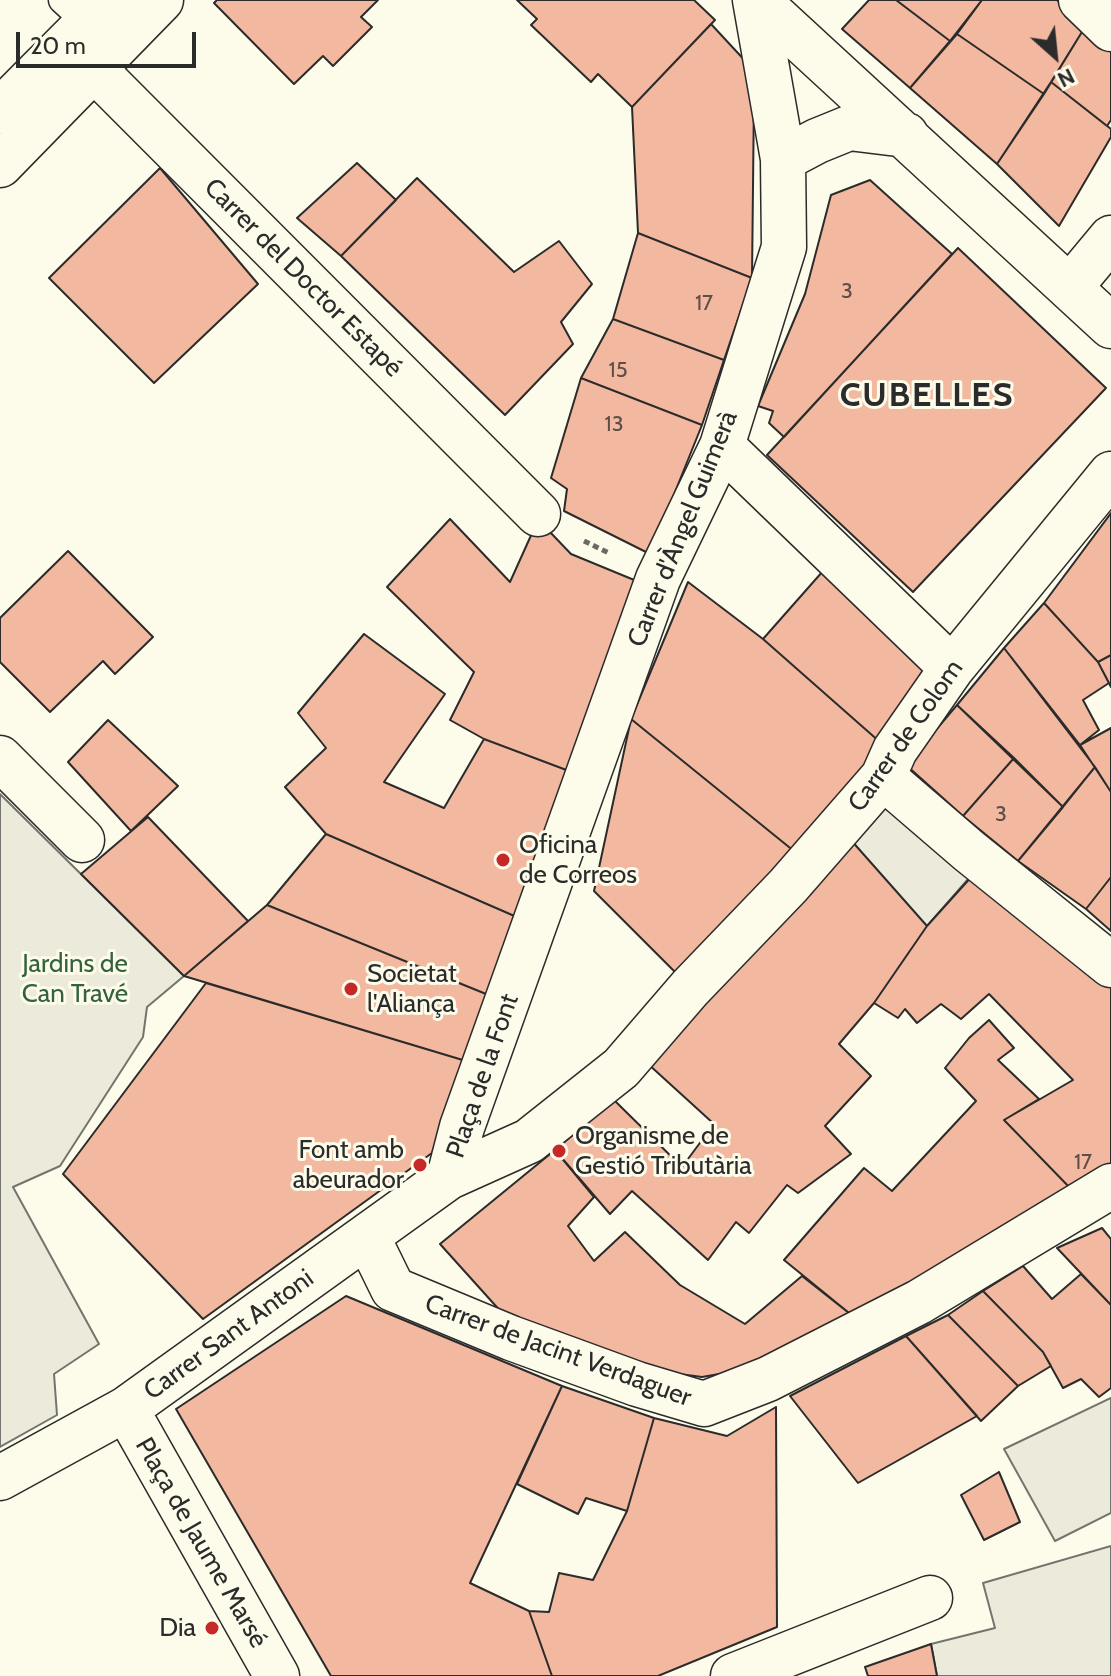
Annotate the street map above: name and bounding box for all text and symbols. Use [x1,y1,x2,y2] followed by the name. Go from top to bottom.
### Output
[20,16,200,66] scale bar
[1015,16,1095,96] north arrow
[30,31,86,60] text: 20 m
[1053,62,1079,93] text: N
[197,172,409,384] street label: Carrer del Doctor Estapé
[841,279,853,305] house number: 3
[695,291,713,317] house number: 17
[608,358,628,384] house number: 15
[840,376,1014,416] district label: CUBELLES
[621,407,745,651] street label: Carrer d'Àngel Guimerà
[604,412,624,438] house number: 13
[842,654,970,818] street label: Carrer de Colom
[995,802,1007,828] house number: 3
[519,829,637,890] place label: Oficina de Correos
[494,851,512,869] marker: Oficina de Correos
[22,948,128,1010] park label: Jardins de Can Travé
[367,958,457,1020] place label: Societat l'Aliança
[342,980,360,998] marker: Societat l'Aliança
[440,990,526,1162] street label: Plaça de la Font
[575,1120,752,1182] place label: Organisme de Gestió Tributària
[293,1134,404,1196] place label: Font amb abeurador
[550,1142,568,1160] marker: Organisme de Gestió Tributària
[1074,1150,1092,1176] house number: 17
[411,1156,429,1174] marker: Font amb abeurador
[138,1263,320,1407] street label: Carrer Sant Antoni
[421,1288,695,1414] street label: Carrer de Jacint Verdaguer
[128,1432,274,1654] street label: Plaça de Jaume Marsé
[159,1612,196,1644] place label: Dia
[203,1619,221,1637] marker: Dia

